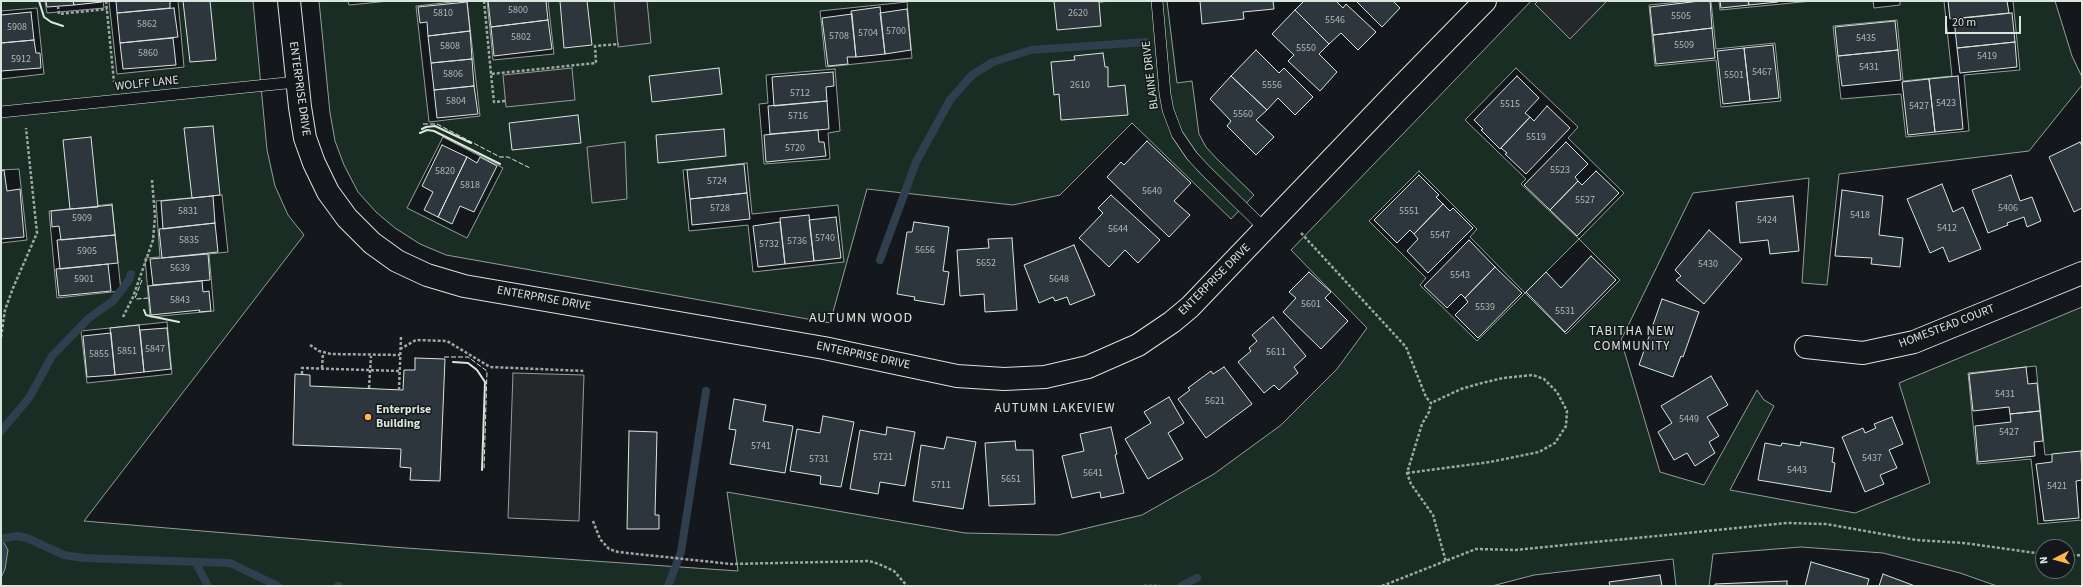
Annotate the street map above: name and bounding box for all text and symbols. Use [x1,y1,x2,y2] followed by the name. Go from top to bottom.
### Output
[508,5,528,17] house number: 5800
[433,8,453,20] house number: 5810
[1068,8,1088,20] house number: 2620
[1947,8,2023,34] scale bar
[1671,11,1691,23] house number: 5505
[1952,14,1976,31] text: 20 m
[1325,15,1345,27] house number: 5546
[137,19,157,31] house number: 5862
[7,22,27,34] house number: 5908
[886,26,906,38] house number: 5700
[858,28,878,40] house number: 5704
[829,31,849,43] house number: 5708
[511,32,531,44] house number: 5802
[1856,33,1876,45] house number: 5435
[1140,40,1162,110] street label: BLAINE DRIVE
[1674,40,1694,52] house number: 5509
[285,41,313,137] street label: ENTERPRISE DRIVE
[440,41,460,53] house number: 5808
[1296,43,1316,55] house number: 5550
[138,48,158,60] house number: 5860
[1977,51,1997,63] house number: 5419
[11,54,31,66] house number: 5912
[1859,62,1879,74] house number: 5431
[1752,67,1772,79] house number: 5467
[443,69,463,81] house number: 5806
[1724,70,1744,82] house number: 5501
[114,74,180,94] street label: WOLFF LANE
[1070,80,1090,92] house number: 2610
[1262,80,1282,92] house number: 5556
[790,88,810,100] house number: 5712
[446,96,466,108] house number: 5804
[1936,98,1956,110] house number: 5423
[1500,99,1520,111] house number: 5515
[1909,101,1929,113] house number: 5427
[1233,109,1253,121] house number: 5560
[788,111,808,123] house number: 5716
[1526,132,1546,144] house number: 5519
[785,143,805,155] house number: 5720
[1550,165,1570,177] house number: 5523
[435,166,455,178] house number: 5820
[707,176,727,188] house number: 5724
[460,180,480,192] house number: 5818
[1142,186,1162,198] house number: 5640
[1575,195,1595,207] house number: 5527
[710,203,730,215] house number: 5728
[1998,203,2018,215] house number: 5406
[178,206,198,218] house number: 5831
[1399,206,1419,218] house number: 5551
[1850,210,1870,222] house number: 5418
[72,213,92,225] house number: 5909
[1757,215,1777,227] house number: 5424
[1937,223,1957,235] house number: 5412
[1108,224,1128,236] house number: 5644
[1430,230,1450,242] house number: 5547
[815,233,835,245] house number: 5740
[179,235,199,247] house number: 5835
[787,236,807,248] house number: 5736
[759,239,779,251] house number: 5732
[1176,241,1254,319] street label: ENTERPRISE DRIVE
[915,245,935,257] house number: 5656
[77,246,97,258] house number: 5905
[976,258,996,270] house number: 5652
[1698,259,1718,271] house number: 5430
[170,263,190,275] house number: 5639
[1450,270,1470,282] house number: 5543
[74,274,94,286] house number: 5901
[1049,274,1069,286] house number: 5648
[496,284,592,314] street label: ENTERPRISE DRIVE
[170,295,190,307] house number: 5843
[1301,299,1321,311] house number: 5601
[1475,302,1495,314] house number: 5539
[1897,302,1997,352] street label: HOMESTEAD COURT
[1555,306,1575,318] house number: 5531
[809,311,913,327] district label: AUTUMN WOOD
[1589,324,1675,355] district label: TABITHA NEW COMMUNITY
[815,339,911,373] street label: ENTERPRISE DRIVE
[145,344,165,356] house number: 5847
[117,346,137,358] house number: 5851
[1266,347,1286,359] house number: 5611
[89,349,109,361] house number: 5855
[1995,389,2015,401] house number: 5431
[1205,396,1225,408] house number: 5621
[994,401,1116,417] district label: AUTUMN LAKEVIEW
[376,403,431,431] place label: Enterprise Building
[363,412,373,422] marker: Enterprise Building
[1679,414,1699,426] house number: 5449
[1999,427,2019,439] house number: 5427
[751,441,771,453] house number: 5741
[873,452,893,464] house number: 5721
[1862,453,1882,465] house number: 5437
[809,454,829,466] house number: 5731
[1787,465,1807,477] house number: 5443
[1083,468,1103,480] house number: 5641
[1001,474,1021,486] house number: 5651
[931,480,951,492] house number: 5711
[2047,481,2067,493] house number: 5421
[2035,539,2075,579] north arrow
[2036,556,2051,565] text: N

